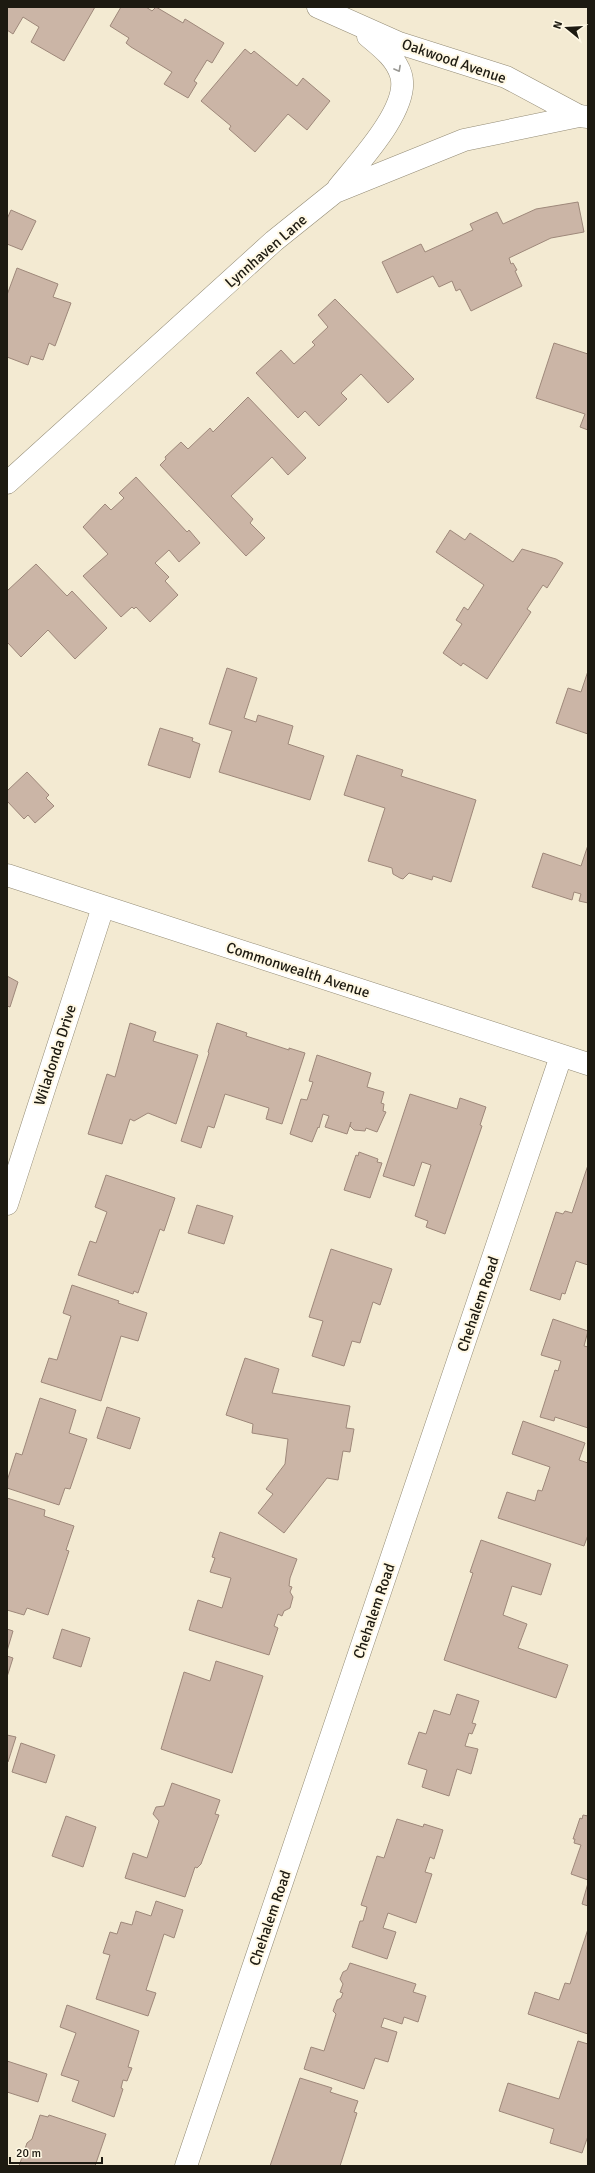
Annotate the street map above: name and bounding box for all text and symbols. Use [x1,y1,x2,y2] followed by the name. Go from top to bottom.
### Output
[547,8,587,48] north arrow
[551,19,565,31] text: N
[399,35,509,87] street label: Oakwood Avenue
[393,65,400,72] one-way arrow
[221,211,311,291] street label: Lynnhaven Lane
[224,938,372,1002] street label: Commonwealth Avenue
[30,1002,80,1108] street label: Wiladonda Drive
[453,1254,503,1354] street label: Chehalem Road
[349,1561,399,1661] street label: Chehalem Road
[245,1868,295,1968] street label: Chehalem Road
[10,2139,102,2165] scale bar
[16,2146,41,2161] text: 20 m

